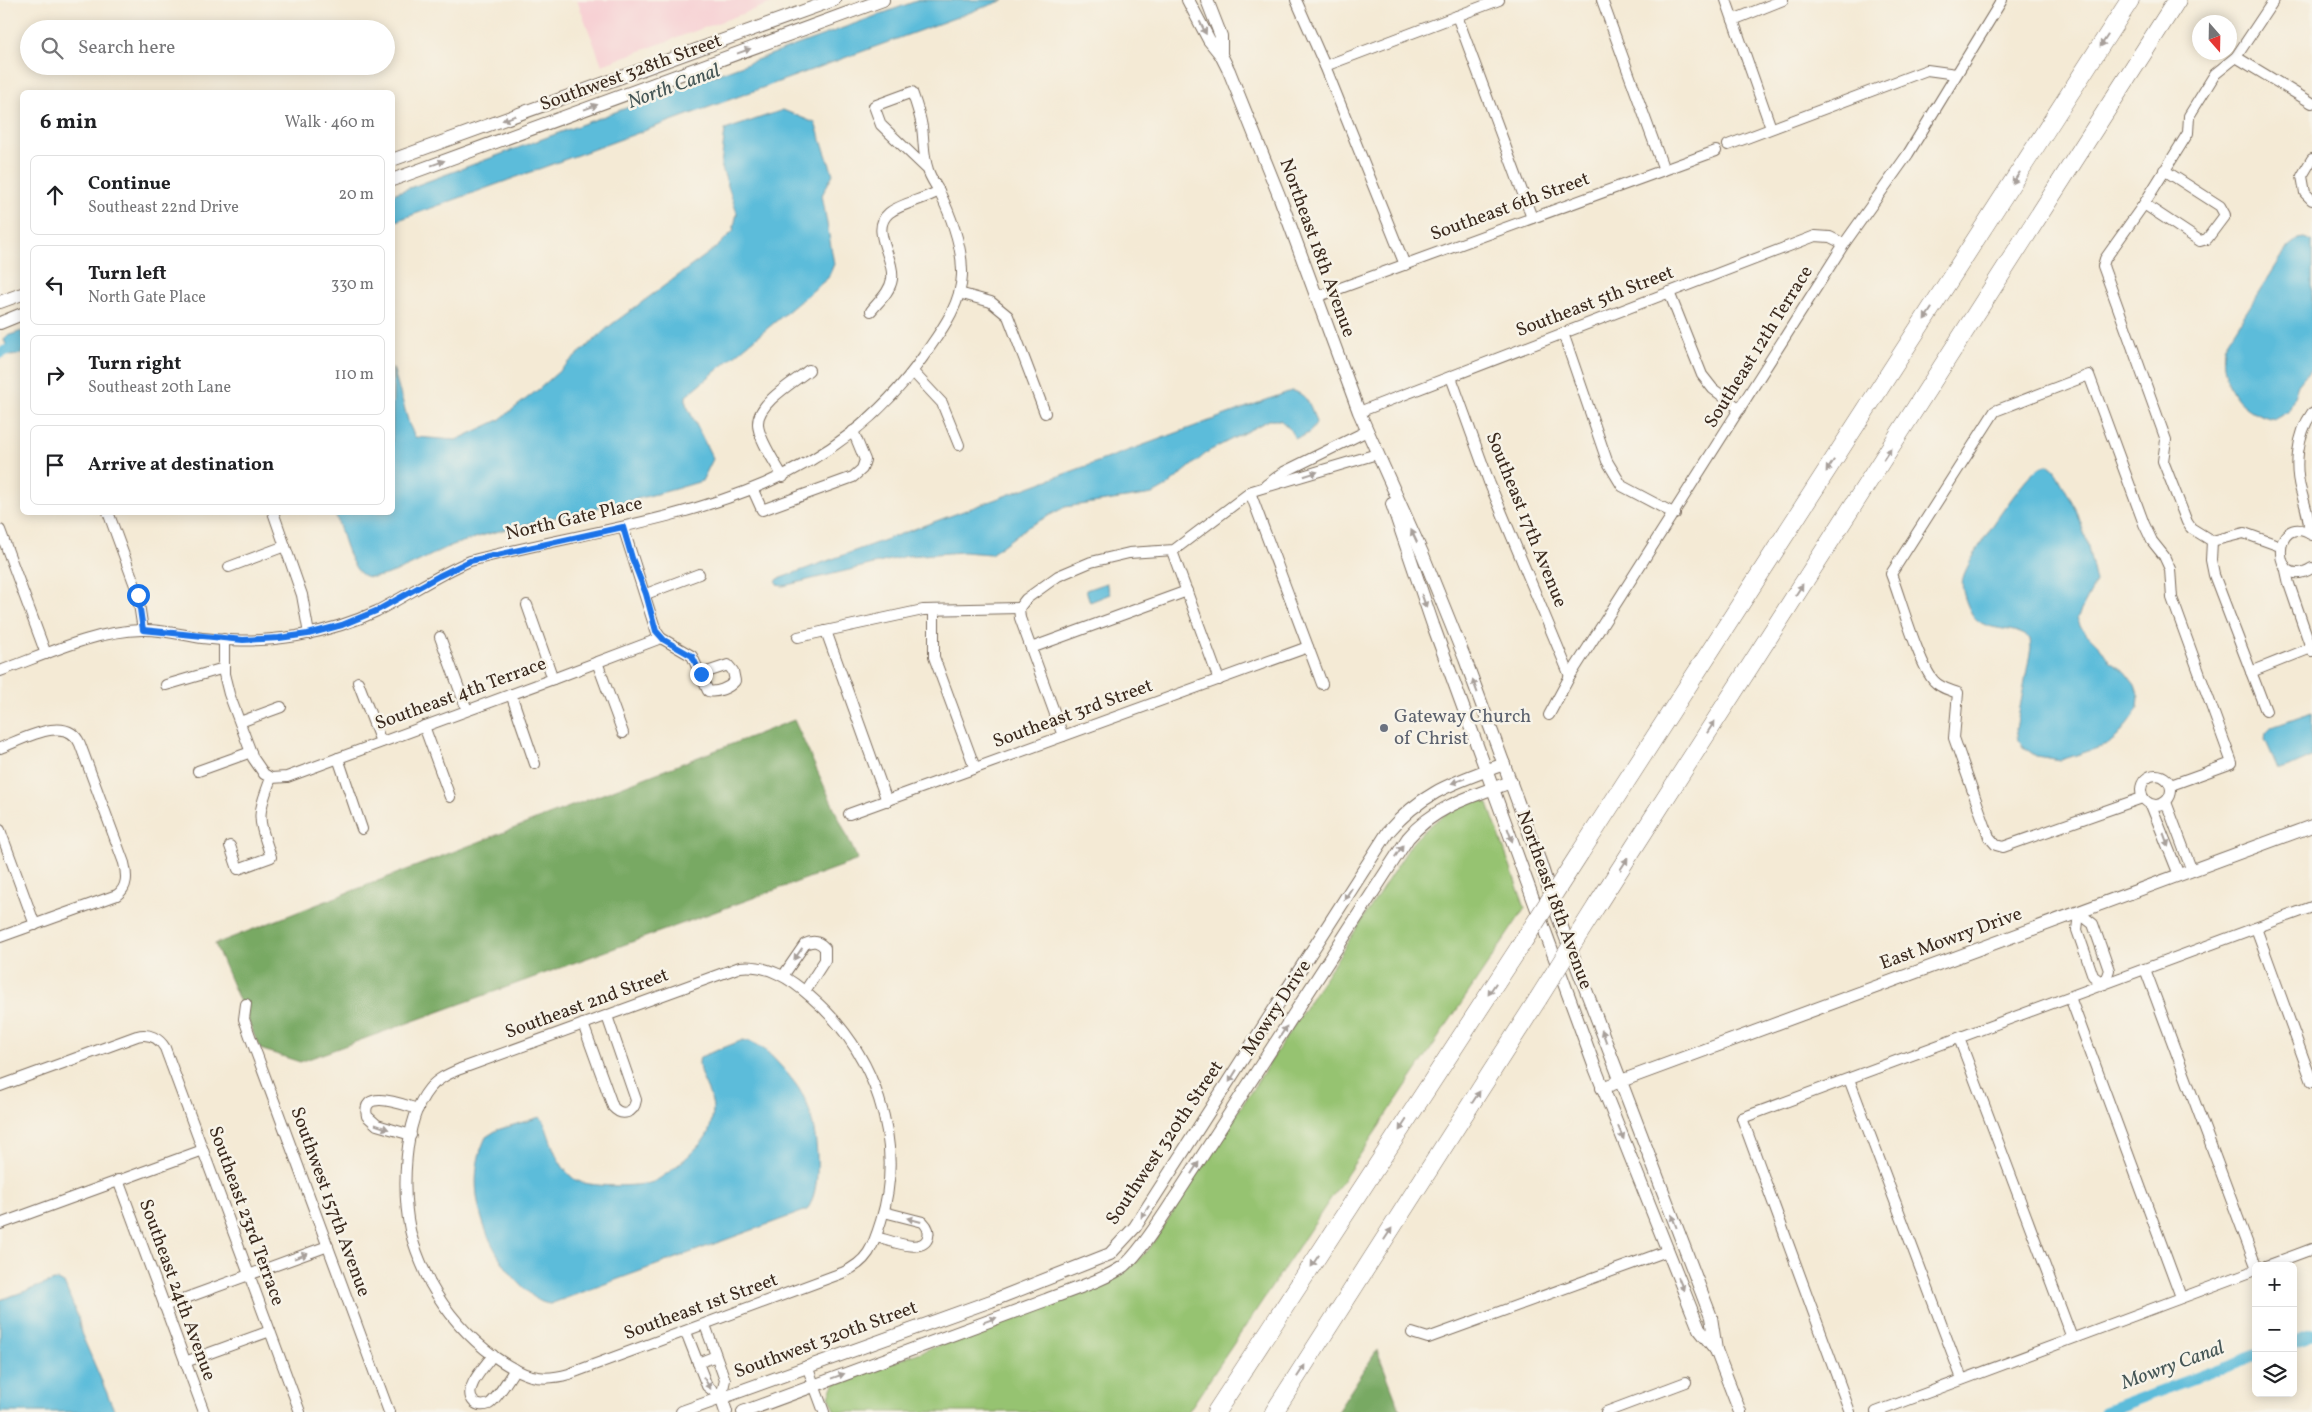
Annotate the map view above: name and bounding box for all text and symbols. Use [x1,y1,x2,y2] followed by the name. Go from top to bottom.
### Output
[2192,15,2237,60] north arrow
[20,20,395,75] search box
[1199,21,1207,36] one-way arrow
[536,28,726,118] street label: Southwest 328th Street
[38,34,66,62] icon: search
[2099,34,2108,48] one-way arrow
[78,35,175,61] text: Search here
[736,47,751,54] one-way arrow
[624,57,724,117] water label: North Canal
[584,103,599,111] one-way arrow
[40,108,97,137] text: 6 min
[285,112,375,134] text: Walk · 460 m
[501,115,516,122] one-way arrow
[1273,155,1361,341] street label: Northeast 18th Avenue
[431,159,446,166] one-way arrow
[1427,166,1593,248] street label: Southeast 6th Street
[88,171,171,197] text: Continue
[2011,171,2021,185] one-way arrow
[41,181,69,209] icon: ahead
[339,184,374,206] text: 20 m
[88,197,239,219] text: Southeast 22nd Drive
[1512,260,1678,344] street label: Southeast 5th Street
[88,261,167,287] text: Turn left
[1698,261,1820,433] street label: Southeast 12th Terrace
[41,271,69,299] icon: left
[331,274,374,296] text: 330 m
[88,287,206,309] text: North Gate Place
[1923,308,1933,321] one-way arrow
[88,351,181,377] text: Turn right
[41,361,69,389] icon: right
[335,364,374,386] text: 110 m
[88,377,231,399] text: Southeast 20th Lane
[1479,428,1573,612] street label: Southeast 17th Avenue
[1882,447,1891,460] one-way arrow
[41,451,69,479] icon: arrive
[88,452,274,478] text: Arrive at destination
[1825,459,1835,472] one-way arrow
[1303,470,1318,478] one-way arrow
[503,491,645,547] street label: North Gate Place
[1410,529,1418,543] one-way arrow
[127,584,150,607] route start
[1794,584,1804,597] one-way arrow
[1421,593,1428,608] one-way arrow
[372,651,550,737] street label: Southeast 4th Terrace
[690,663,713,686] route end
[989,673,1157,755] street label: Southeast 3rd Street
[1471,678,1479,693] one-way arrow
[1394,704,1531,752] place label: Gateway Church of Christ
[1707,721,1716,734] one-way arrow
[1378,722,1390,734] marker: Gateway Church of Christ
[1451,777,1466,785] one-way arrow
[1510,807,1598,993] street label: Northeast 18th Avenue
[1506,828,1514,843] one-way arrow
[2162,833,2170,848] one-way arrow
[1394,844,1404,858] one-way arrow
[1619,858,1628,871] one-way arrow
[1343,888,1352,901] one-way arrow
[1876,901,2026,977] street label: East Mowry Drive
[793,947,803,960] one-way arrow
[1236,955,1318,1061] street label: Mowry Drive
[502,962,673,1046] street label: Southeast 2nd Street
[1488,982,1497,995] one-way arrow
[1278,1025,1288,1039] one-way arrow
[1599,1029,1607,1043] one-way arrow
[1100,1055,1230,1230] street label: Southwest 320th Street
[1228,1069,1238,1082] one-way arrow
[1471,1090,1480,1104] one-way arrow
[284,1103,376,1301] street label: Southwest 157th Avenue
[1399,1118,1408,1131] one-way arrow
[201,1123,291,1309] street label: Southeast 23rd Terrace
[375,1123,390,1131] one-way arrow
[1617,1126,1625,1140] one-way arrow
[1190,1161,1199,1175] one-way arrow
[132,1196,222,1384] street label: Southeast 24th Avenue
[1140,1206,1149,1219] one-way arrow
[1670,1214,1678,1228] one-way arrow
[907,1216,922,1224] one-way arrow
[1383,1227,1393,1241] one-way arrow
[293,1252,308,1259] one-way arrow
[1310,1254,1319,1267] one-way arrow
[2252,1262,2297,1397] map controls
[2252,1262,2297,1307] button: +
[620,1267,782,1347] street label: Southeast 1st Street
[1677,1277,1685,1291] one-way arrow
[731,1295,922,1385] street label: Southwest 320th Street
[2252,1307,2297,1352] button: −
[983,1316,998,1323] one-way arrow
[2117,1334,2228,1398] water label: Mowry Canal
[2252,1352,2297,1397] button: layers
[1296,1364,1305,1378] one-way arrow
[830,1372,845,1379] one-way arrow
[703,1376,712,1390] one-way arrow

